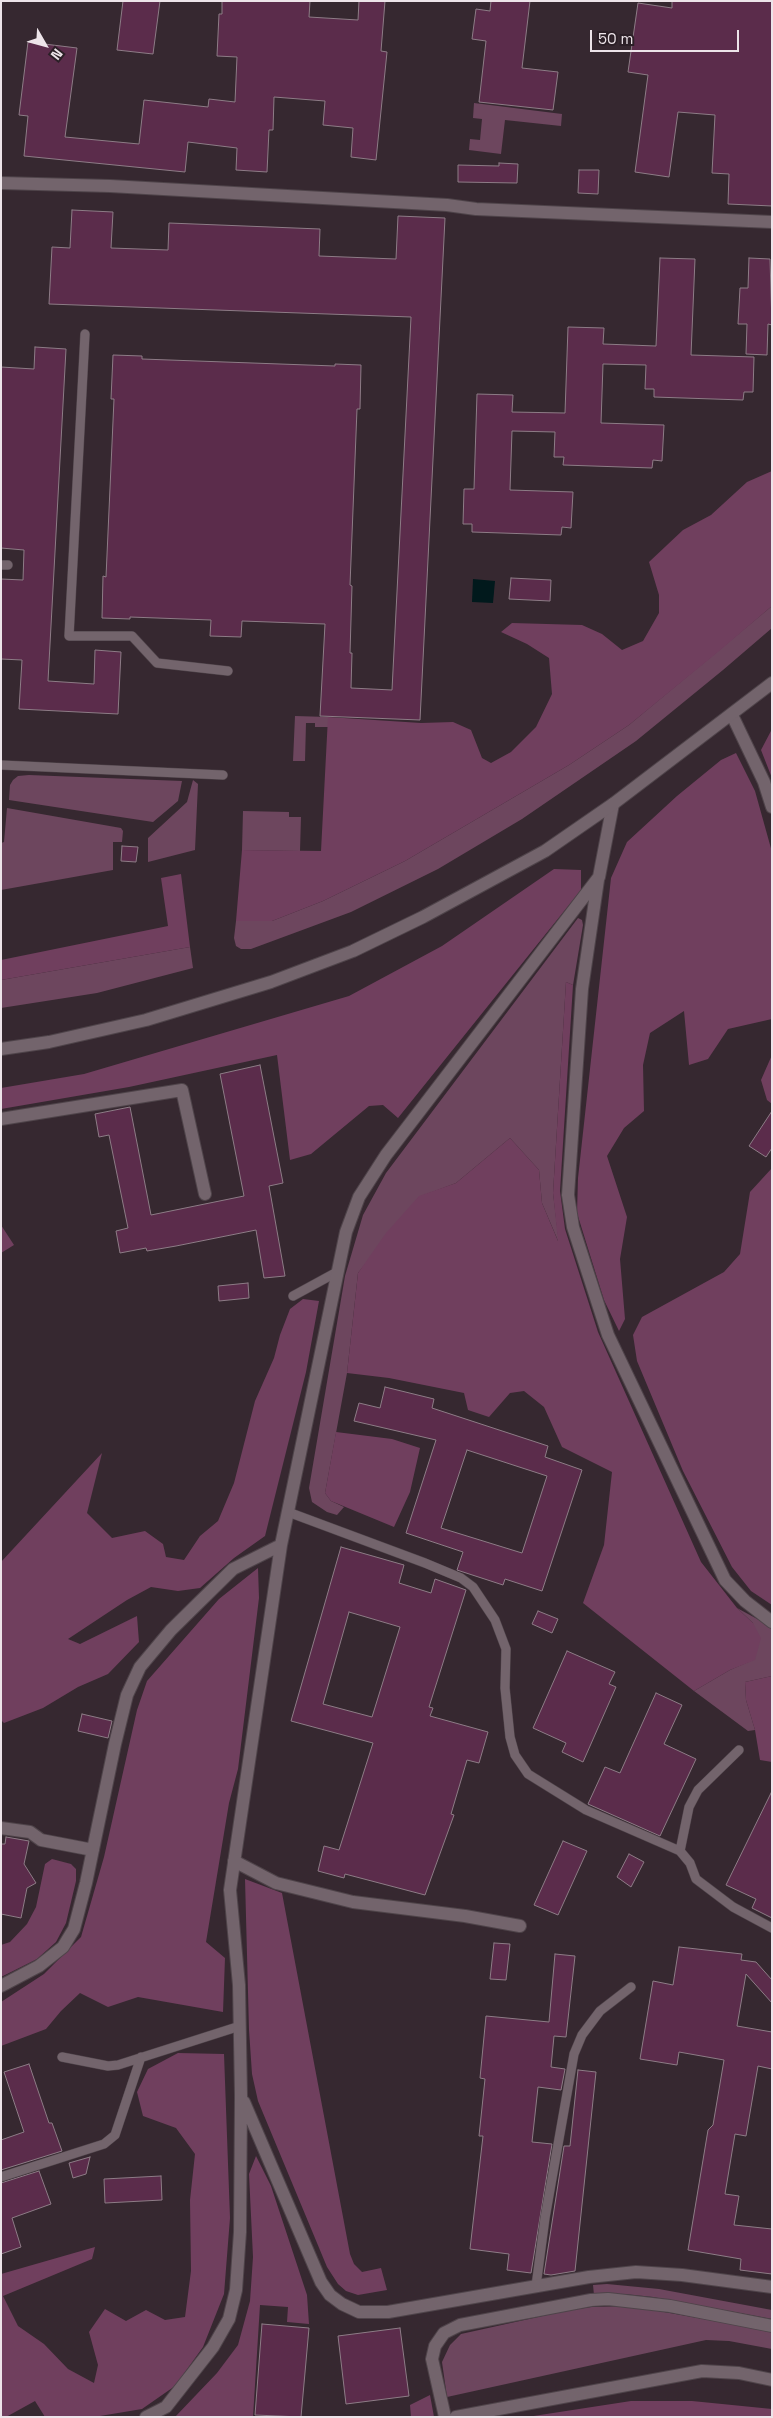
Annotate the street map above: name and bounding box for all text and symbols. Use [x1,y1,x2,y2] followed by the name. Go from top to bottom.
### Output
[20,20,70,70] north arrow
[593,20,742,52] scale bar
[598,29,633,48] text: 50 m
[47,45,67,63] text: N

